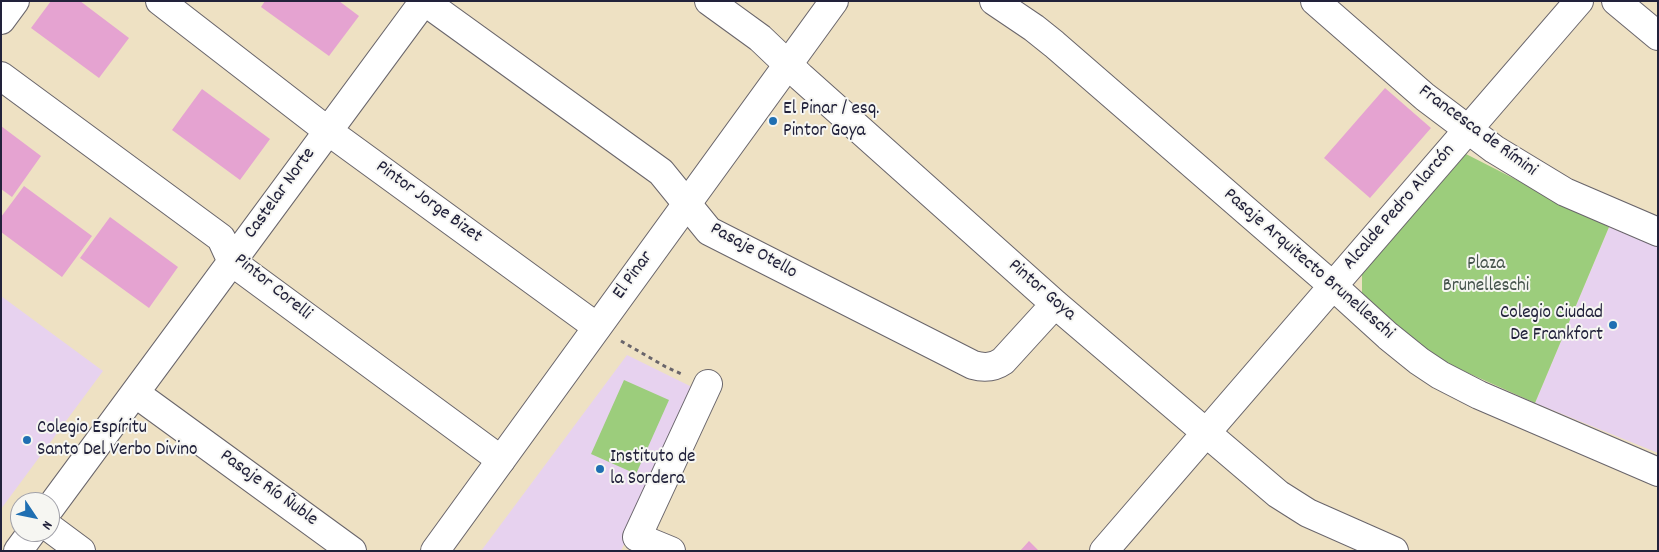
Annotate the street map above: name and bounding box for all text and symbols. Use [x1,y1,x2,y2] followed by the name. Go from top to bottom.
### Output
[1413,81,1541,183] street label: Francesca de Rímini
[783,99,879,143] place label: El Pinar / esq. Pintor Goya
[767,115,779,127] marker: El Pinar / esq. Pintor Goya
[1339,140,1461,276] street label: Alcalde Pedro Alarcón
[240,144,322,244] street label: Castelar Norte
[370,157,486,249] street label: Pintor Jorge Bizet
[1218,185,1398,345] street label: Pasaje Arquitecto Brunelleschi
[706,219,800,285] street label: Pasaje Otello
[609,247,659,305] street label: El Pinar
[228,250,316,326] street label: Pintor Corelli
[1443,254,1529,298] park label: Plaza Brunelleschi
[1002,255,1080,327] street label: Pintor Goya
[1500,303,1603,347] place label: Colegio Ciudad De Frankfort
[1607,319,1619,331] marker: Colegio Ciudad De Frankfort
[37,418,197,462] place label: Colegio Espíritu Santo Del Verbo Divino
[21,434,33,446] marker: Colegio Espíritu Santo Del Verbo Divino
[214,446,322,532] street label: Pasaje Río Ñuble
[610,447,695,491] place label: Instituto de la Sordera
[594,463,606,475] marker: Instituto de la Sordera
[10,492,60,542] north arrow
[36,516,57,533] text: N

